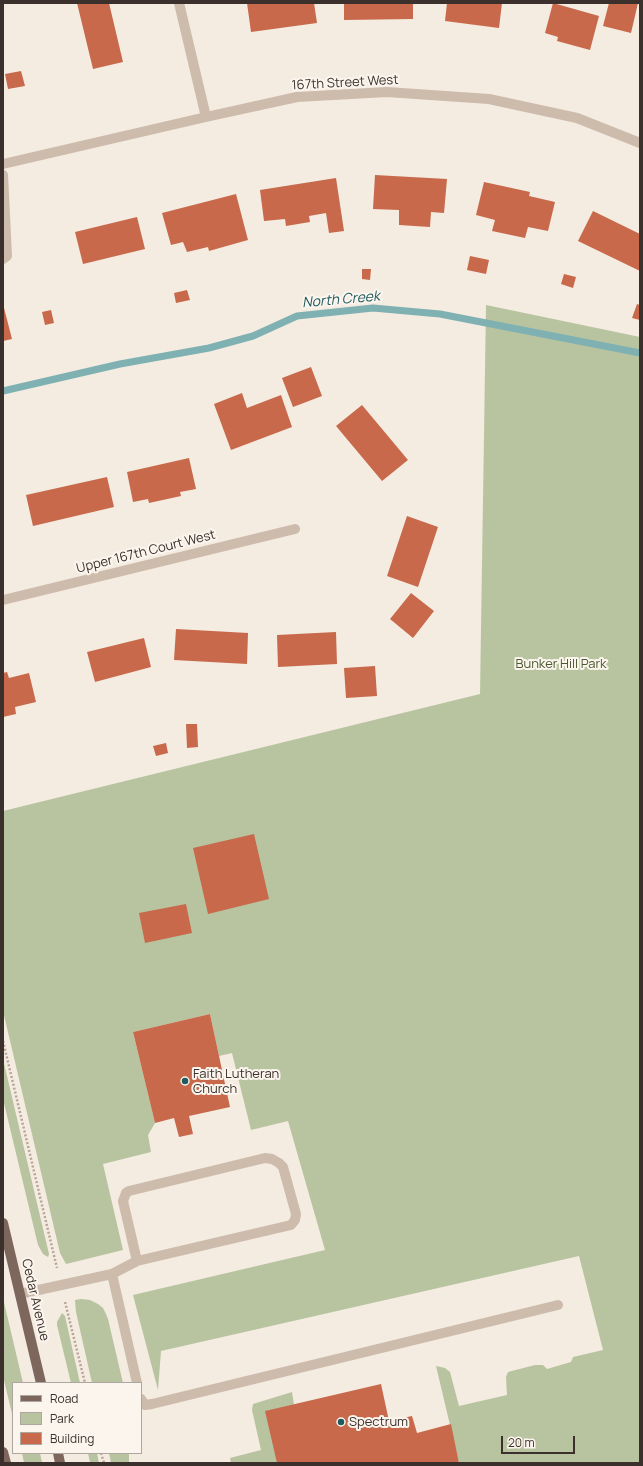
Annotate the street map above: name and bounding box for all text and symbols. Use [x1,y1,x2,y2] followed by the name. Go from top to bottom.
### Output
[291,72,399,94] street label: 167th Street West
[301,288,381,312] water label: North Creek
[75,527,217,577] street label: Upper 167th Court West
[515,656,607,672] park label: Bunker Hill Park
[193,1066,279,1097] place label: Faith Lutheran Church
[180,1076,190,1086] marker: Faith Lutheran Church
[18,1258,52,1342] street label: Cedar Avenue
[12,1382,142,1454] legend
[50,1390,78,1407] text: Road
[50,1410,74,1427] text: Park
[349,1414,408,1430] place label: Spectrum
[336,1417,346,1427] marker: Spectrum
[503,1428,577,1454] scale bar
[50,1430,94,1447] text: Building
[508,1434,535,1451] text: 20 m

